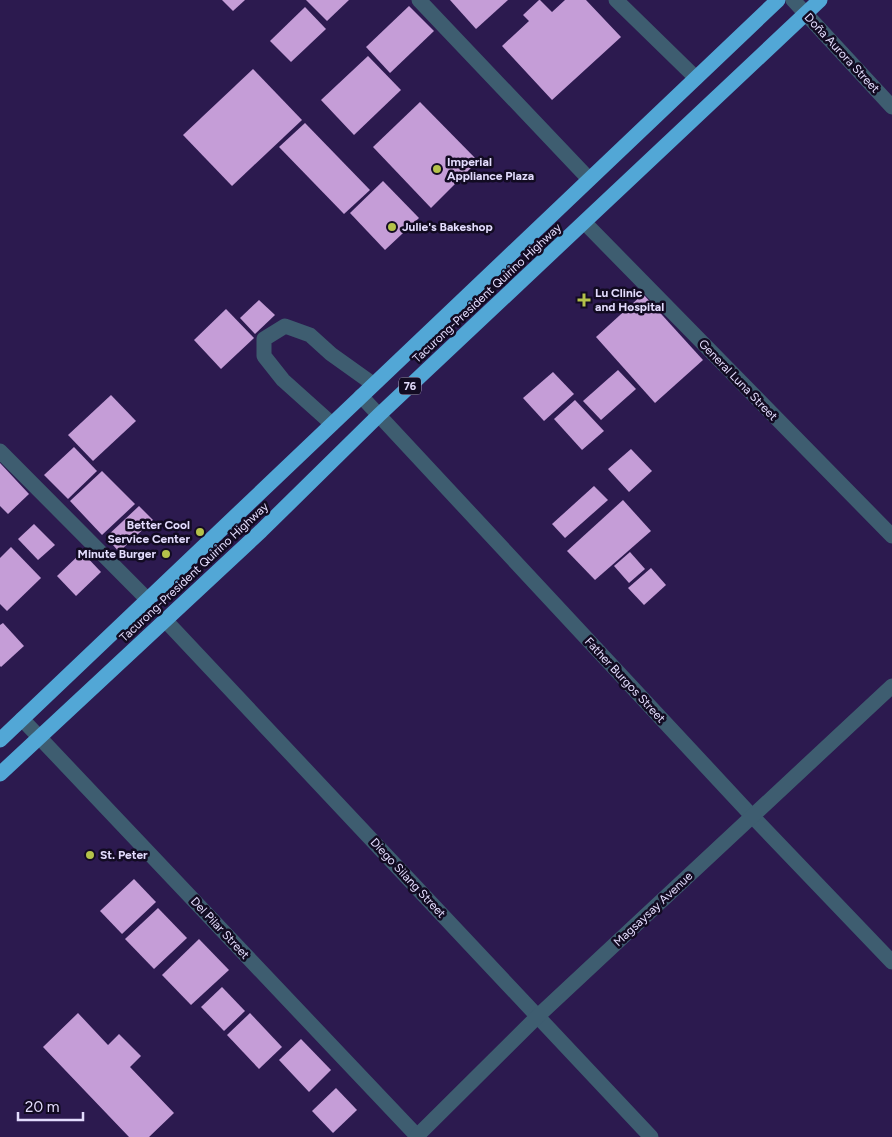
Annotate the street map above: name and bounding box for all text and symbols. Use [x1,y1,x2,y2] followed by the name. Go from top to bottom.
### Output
[802,10,883,96] street label: Doña Aurora Street
[447,155,534,183] place label: Imperial Appliance Plaza
[431,163,443,175] marker: Imperial Appliance Plaza
[402,220,493,234] place label: Julie's Bakeshop
[410,220,565,366] street label: Tacurong-President Quirino Highway
[386,221,398,233] marker: Julie's Bakeshop
[595,286,664,314] place label: Lu Clinic and Hospital
[577,293,591,307] marker: Lu Clinic and Hospital
[696,337,781,424] street label: General Luna Street
[399,378,421,394] road number: 76
[117,499,272,645] street label: Tacurong-President Quirino Highway
[108,518,190,546] place label: Better Cool Service Center
[194,526,206,538] marker: Better Cool Service Center
[78,547,156,561] place label: Minute Burger
[160,548,172,560] marker: Minute Burger
[582,634,668,726] street label: Father Burgos Street
[367,835,449,921] street label: Diego Silang Street
[100,848,148,862] place label: St. Peter
[84,849,96,861] marker: St. Peter
[611,869,696,949] street label: Magsaysay Avenue
[188,894,253,962] street label: Del Pilar Street
[18,1090,82,1122] scale bar
[25,1098,59,1116] text: 20 m

